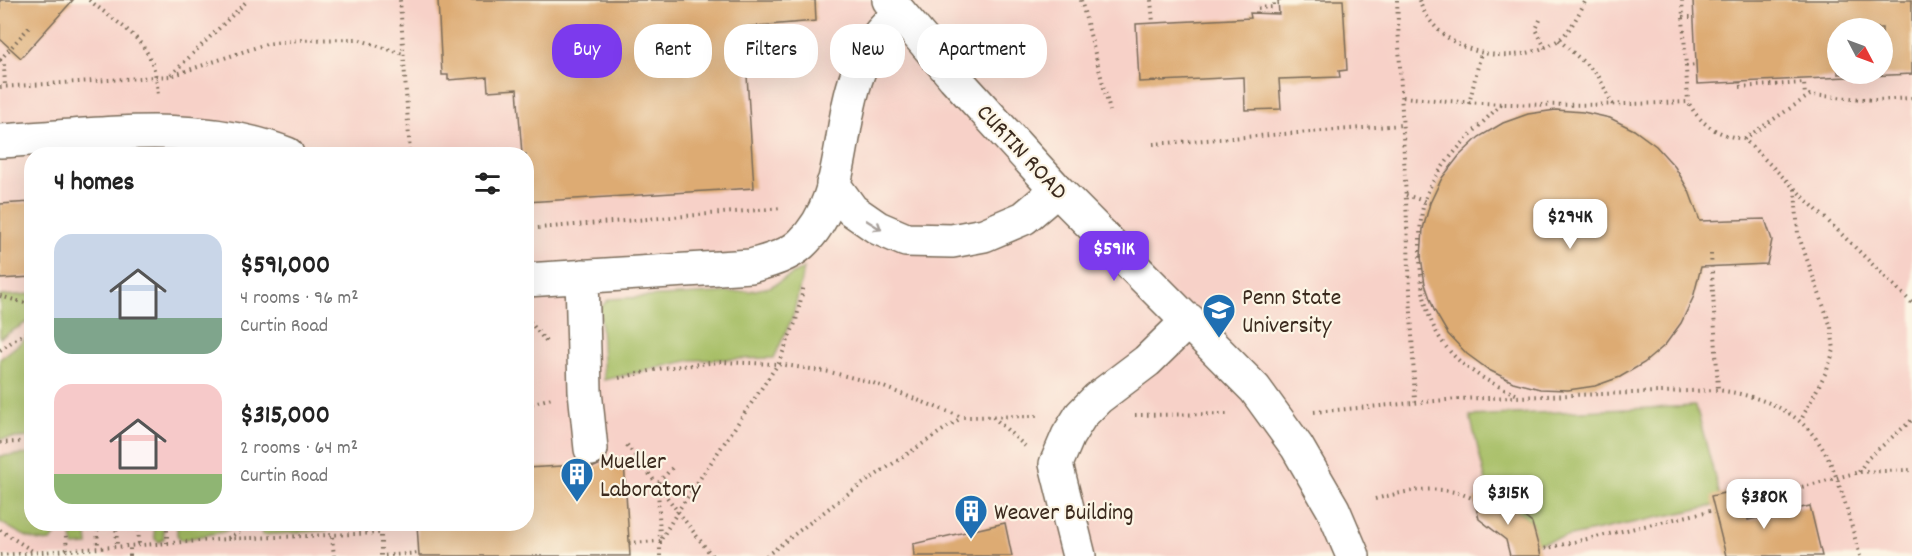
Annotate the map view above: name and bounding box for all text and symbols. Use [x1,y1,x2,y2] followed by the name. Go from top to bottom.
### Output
[1827,18,1893,84] north arrow
[1827,18,1893,84] map controls
[552,24,622,78] chip: Buy
[634,24,712,78] chip: Rent
[724,24,818,78] chip: Filters
[830,24,905,78] chip: New
[917,24,1047,78] chip: Apartment
[967,97,1074,209] street label: CURTIN ROAD
[54,165,134,202] text: 4 homes
[471,167,504,200] icon: filters
[1528,199,1612,250] pin: $294K
[1547,204,1593,232] text: $294K
[865,219,882,231] one-way arrow
[1072,231,1156,282] pin: $591K
[1093,236,1135,264] text: $591K
[240,248,330,285] text: $591,000
[102,258,174,330] icon: home
[1242,282,1341,344] place label: Penn State University
[240,285,359,313] text: 4 rooms · 96 m²
[1201,292,1237,339] school or university icon: Penn State University
[240,313,328,341] text: Curtin Road
[240,398,330,435] text: $315,000
[102,408,174,480] icon: home
[240,435,358,463] text: 2 rooms · 64 m²
[600,446,702,508] place label: Mueller Laboratory
[559,456,595,503] building icon: Mueller Laboratory
[240,463,328,491] text: Curtin Road
[1466,475,1550,526] pin: $315K
[1722,479,1806,530] pin: $380K
[1487,480,1529,508] text: $315K
[1740,484,1788,512] text: $380K
[953,493,989,540] building icon: Weaver Building
[994,497,1134,531] place label: Weaver Building

